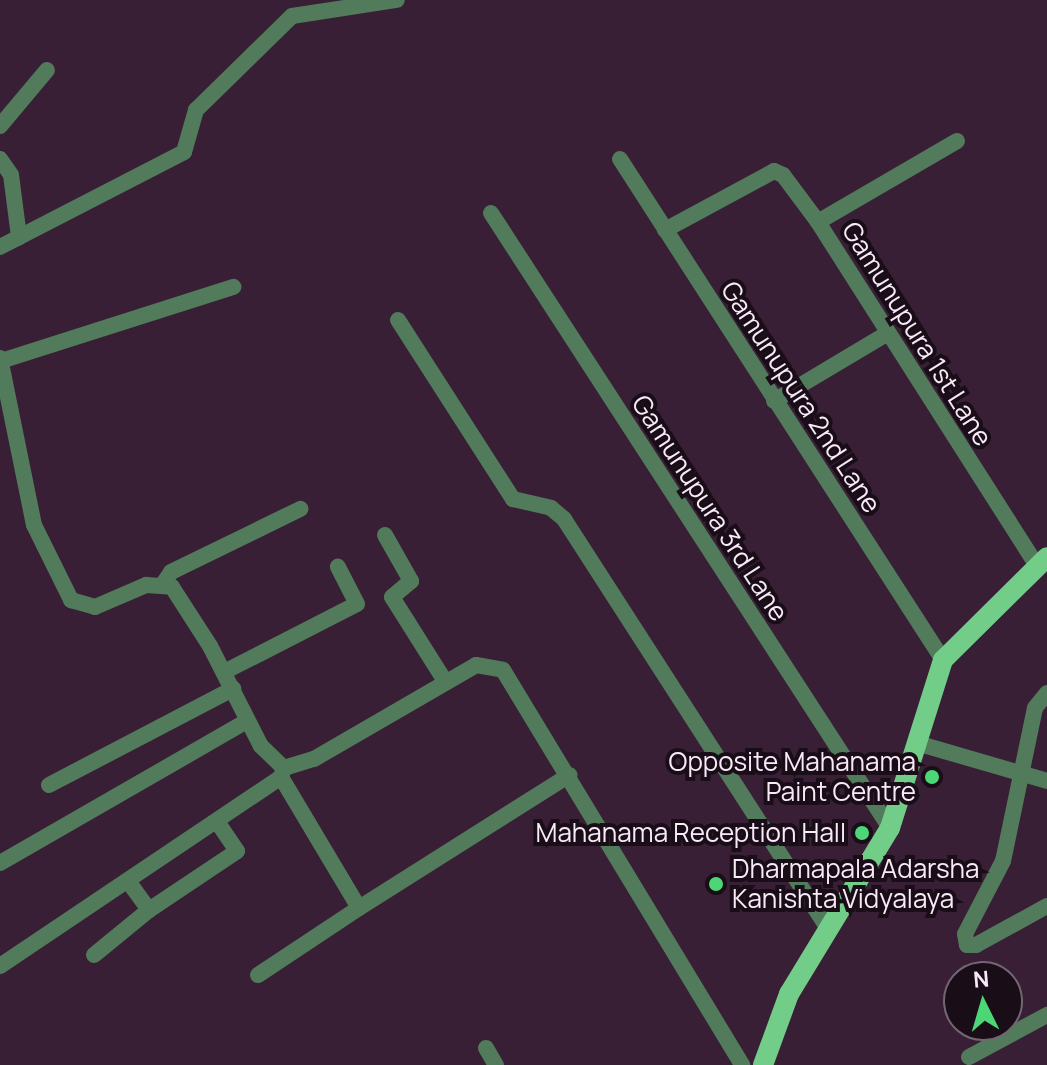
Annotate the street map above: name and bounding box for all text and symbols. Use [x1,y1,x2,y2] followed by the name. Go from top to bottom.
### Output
[835,216,999,452] street label: Gamunupura 1st Lane
[715,275,887,519] street label: Gamunupura 2nd Lane
[625,389,795,627] street label: Gamunupura 3rd Lane
[669,746,916,808] place label: Opposite Mahanama Paint Centre
[923,768,941,786] marker: Opposite Mahanama Paint Centre
[536,817,846,849] place label: Mahanama Reception Hall
[853,824,871,842] marker: Mahanama Reception Hall
[732,853,979,914] place label: Dharmapala Adarsha Kanishta Vidyalaya
[707,875,725,893] marker: Dharmapala Adarsha Kanishta Vidyalaya
[943,961,1023,1041] north arrow
[972,963,990,995] text: N

